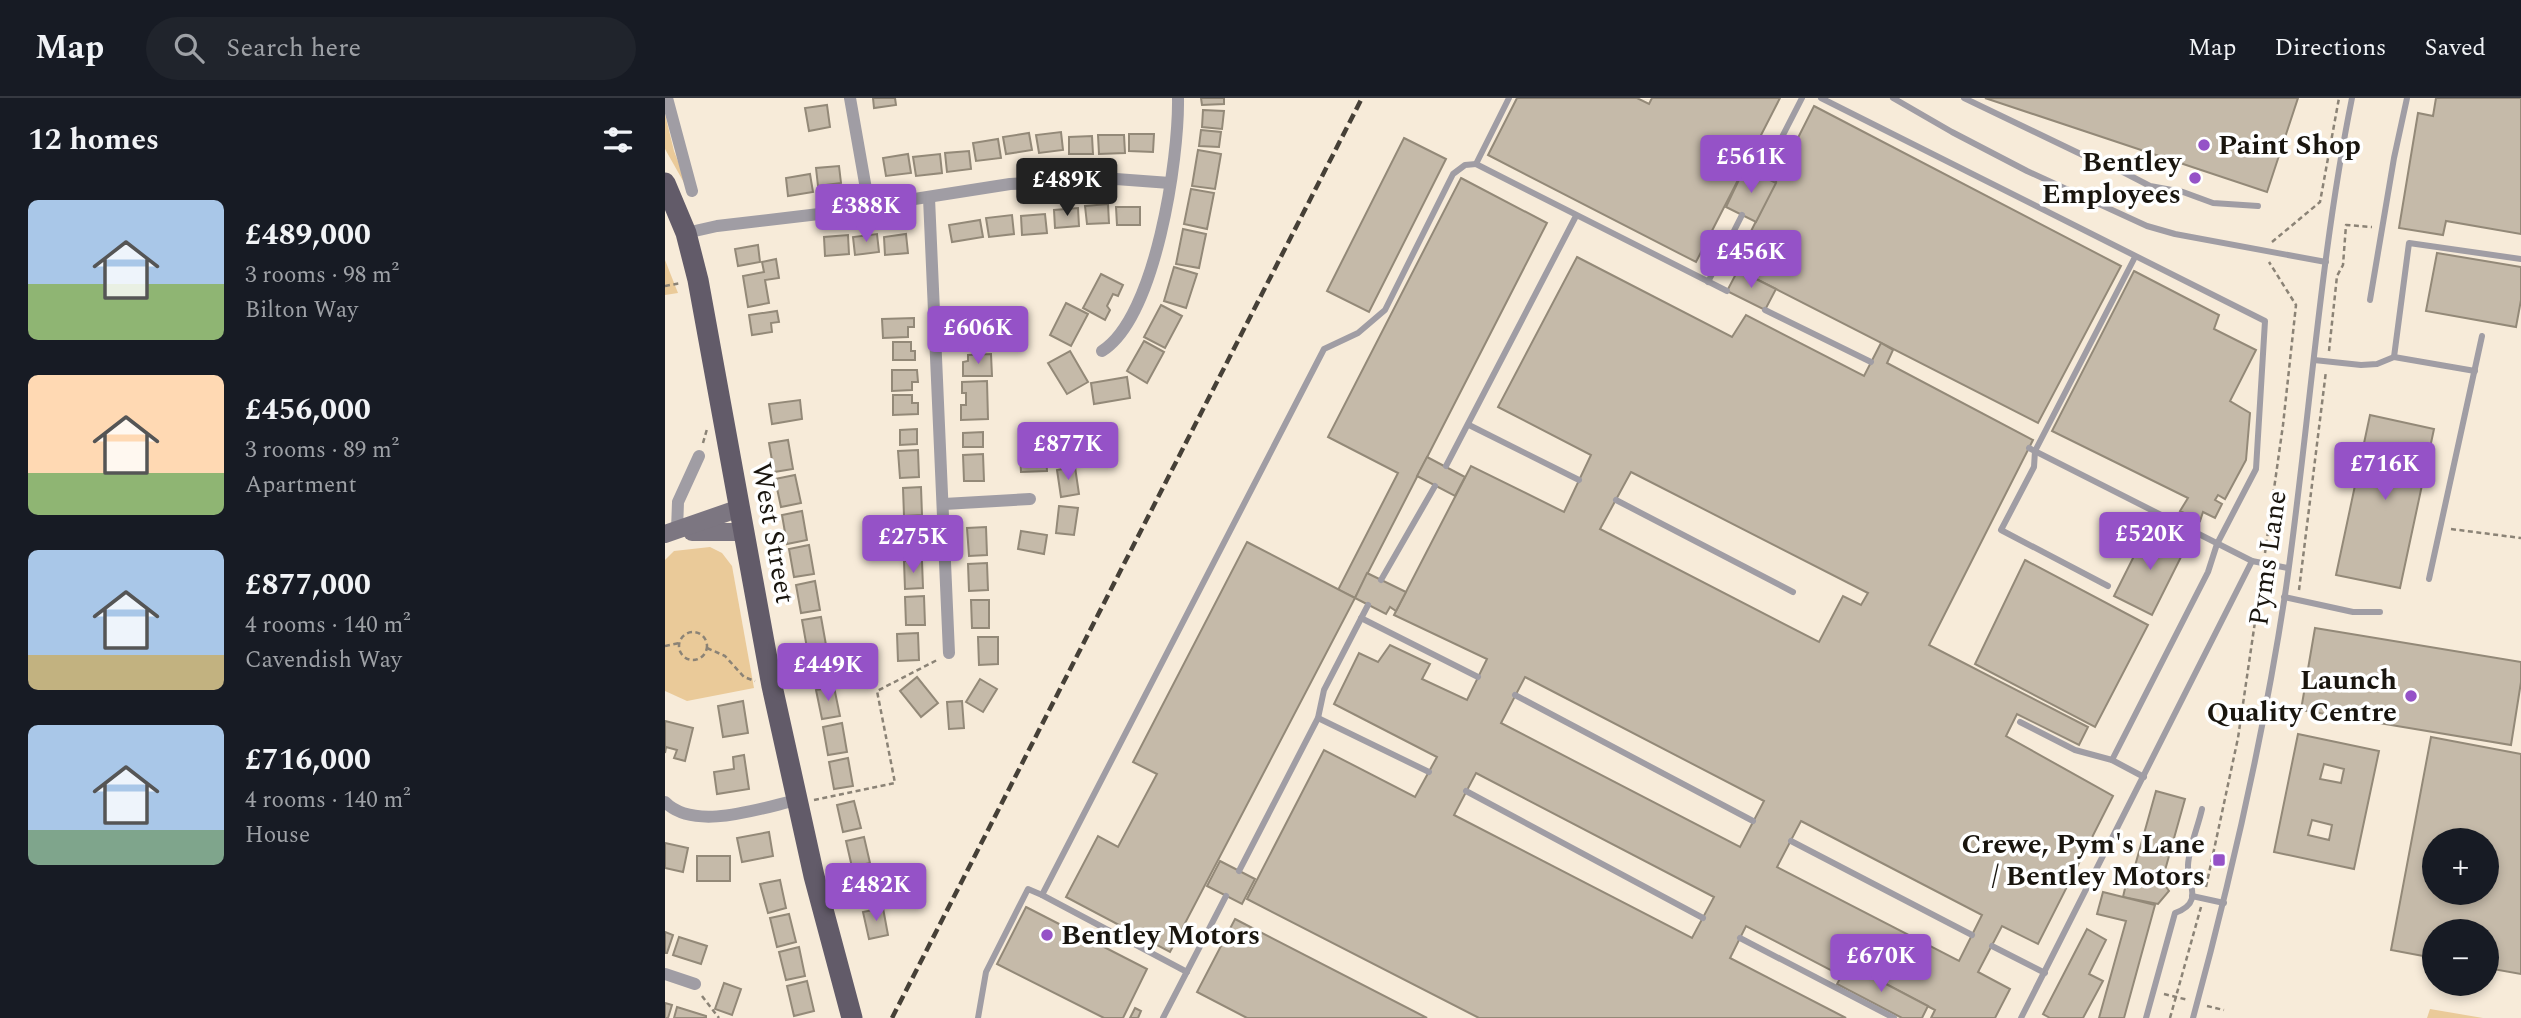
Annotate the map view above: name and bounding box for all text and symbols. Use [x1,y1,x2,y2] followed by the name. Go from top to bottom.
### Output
[146,17,636,80] search box
[35,23,104,73] text: Map
[226,28,361,68] text: Search here
[170,29,208,67] icon: search
[2188,30,2236,66] text: Map
[2274,30,2386,66] text: Directions
[2424,30,2486,66] text: Saved
[28,117,159,163] text: 12 homes
[599,121,637,159] icon: filters
[2218,124,2361,167] place label: Paint Shop
[1702,136,1800,195] pin: £561K
[2196,137,2212,153] marker: Paint Shop
[1716,140,1786,175] text: £561K
[2042,141,2183,216] place label: Bentley Employees
[1018,158,1116,218] pin: £489K
[1032,163,1102,198] text: £489K
[2187,170,2203,186] marker: Bentley Employees
[817,184,915,244] pin: £388K
[831,189,901,224] text: £388K
[245,212,371,258] text: £489,000
[84,228,168,312] icon: home
[1702,230,1800,290] pin: £456K
[1716,235,1786,270] text: £456K
[245,258,399,293] text: 3 rooms · 98 m²
[245,293,358,328] text: Bilton Way
[929,306,1027,366] pin: £606K
[943,311,1013,346] text: £606K
[245,387,371,433] text: £456,000
[84,403,168,487] icon: home
[1019,422,1117,482] pin: £877K
[1033,427,1103,462] text: £877K
[245,433,399,468] text: 3 rooms · 89 m²
[2336,442,2434,502] pin: £716K
[2350,447,2420,482] text: £716K
[739,459,807,607] street label: West Street
[245,468,357,503] text: Apartment
[2237,488,2299,628] street label: Pyms Lane
[2101,512,2199,572] pin: £520K
[864,516,962,575] pin: £275K
[2115,517,2185,552] text: £520K
[878,520,948,555] text: £275K
[245,562,371,608] text: £877,000
[84,578,168,662] icon: home
[245,608,411,643] text: 4 rooms · 140 m²
[245,643,402,678] text: Cavendish Way
[779,644,877,703] pin: £449K
[793,648,863,683] text: £449K
[2207,659,2397,734] place label: Launch Quality Centre
[2403,688,2419,704] marker: Launch Quality Centre
[245,737,371,783] text: £716,000
[84,753,168,837] icon: home
[245,783,411,818] text: 4 rooms · 140 m²
[245,818,310,853] text: House
[1961,823,2205,898] place label: Crewe, Pym's Lane / Bentley Motors
[2422,828,2499,996] map controls
[2422,828,2499,905] button: +
[2211,852,2227,868] marker: Crewe, Pym's Lane / Bentley Motors
[827,864,925,923] pin: £482K
[841,868,911,903] text: £482K
[1061,914,1260,957] place label: Bentley Motors
[2422,919,2499,996] button: −
[1039,927,1055,943] marker: Bentley Motors
[1832,934,1930,994] pin: £670K
[1846,939,1916,974] text: £670K

